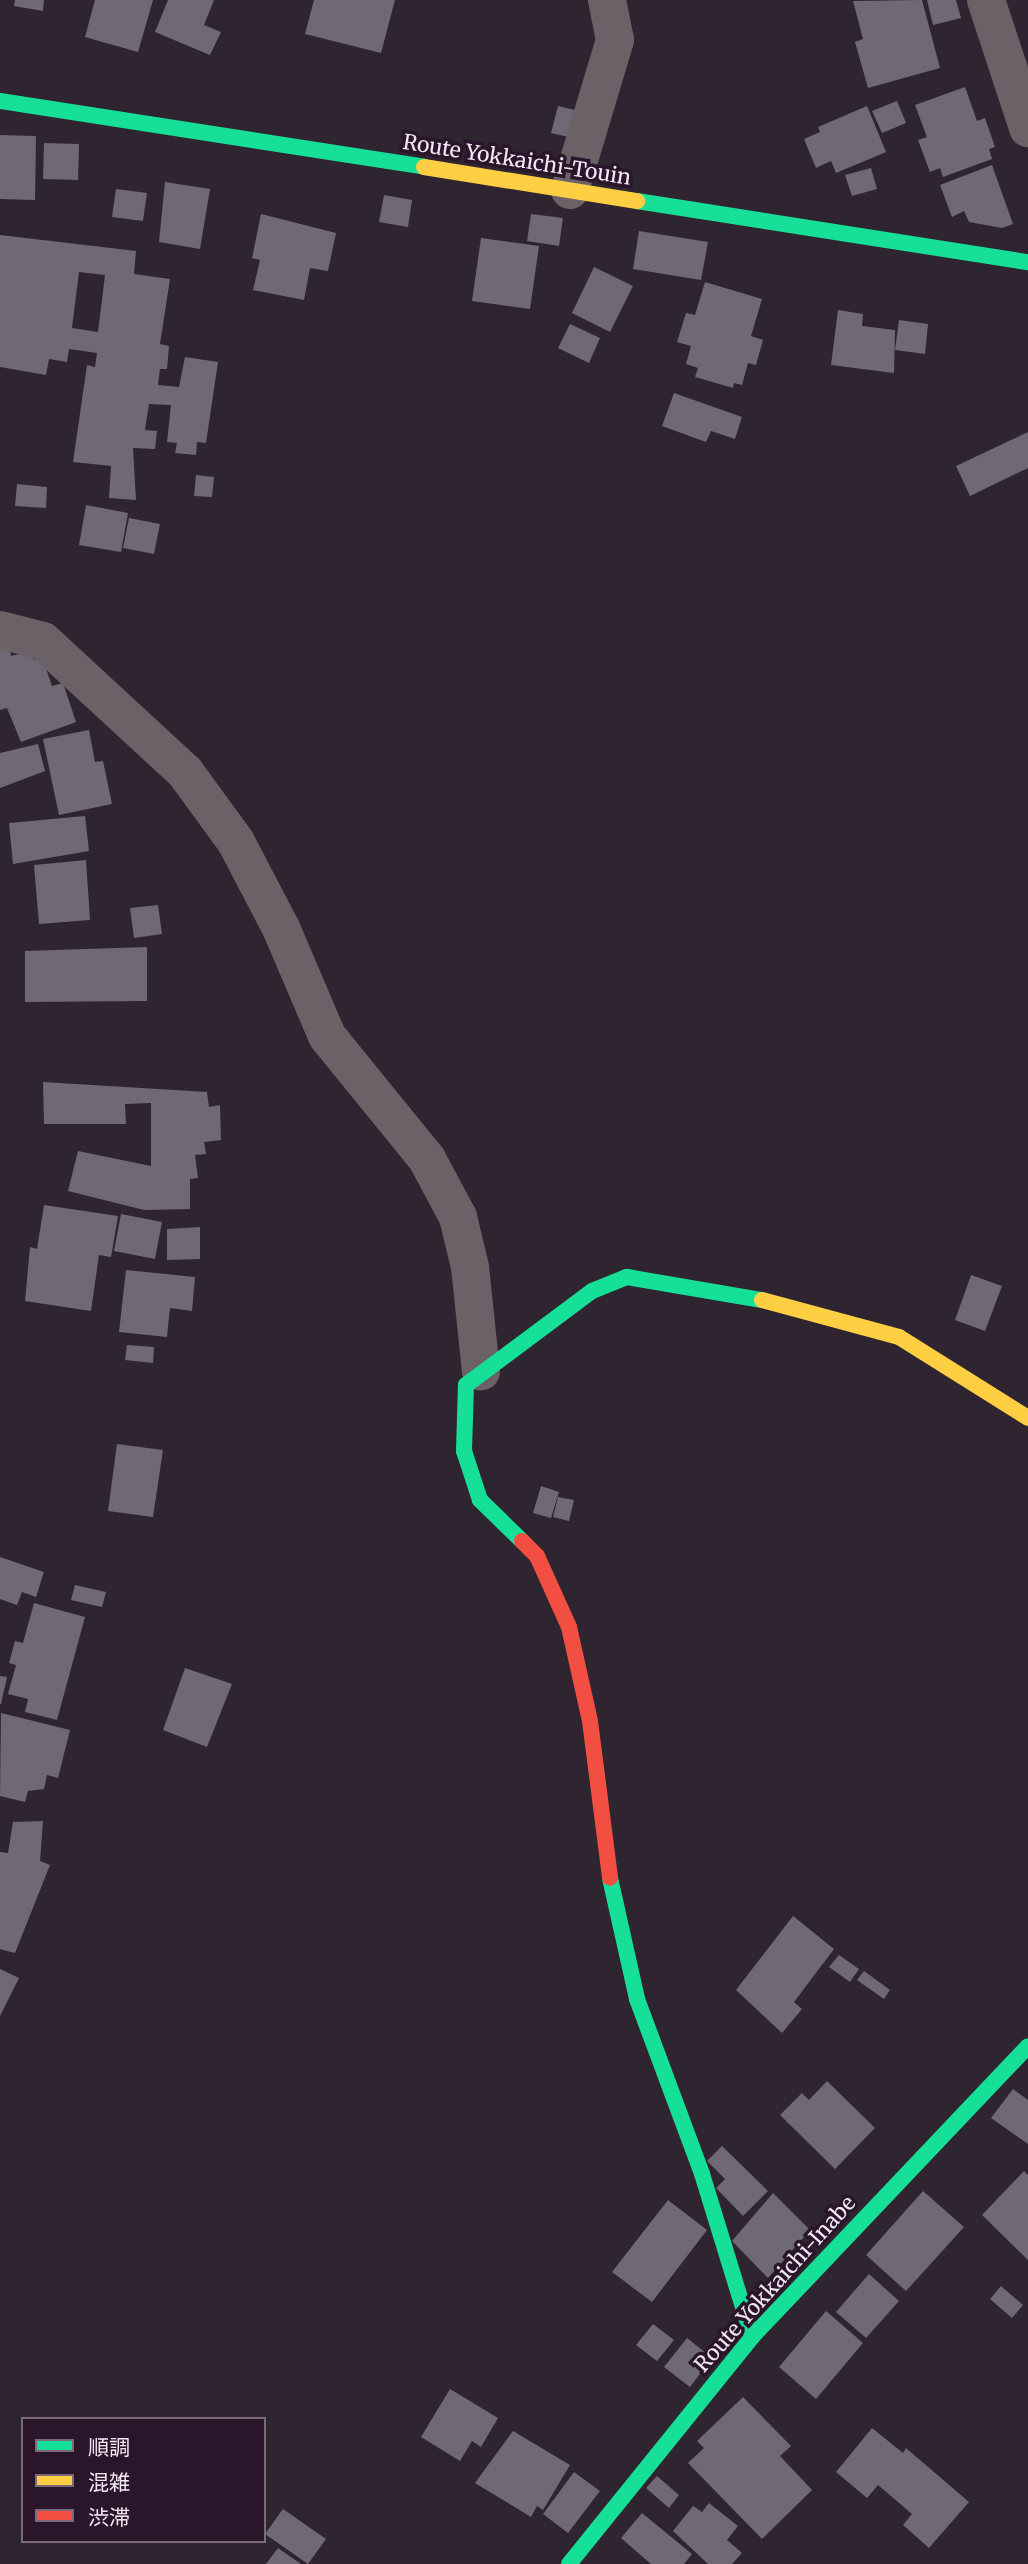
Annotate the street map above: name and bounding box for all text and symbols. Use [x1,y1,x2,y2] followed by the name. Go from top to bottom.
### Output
[401,130,633,190] street label: Route Yokkaichi-Touin
[689,2191,861,2377] street label: Route Yokkaichi-Inabe
[21,2417,266,2543] legend
[88,2434,130,2461] text: 順調
[88,2469,130,2496] text: 混雑
[88,2504,130,2531] text: 渋滞

